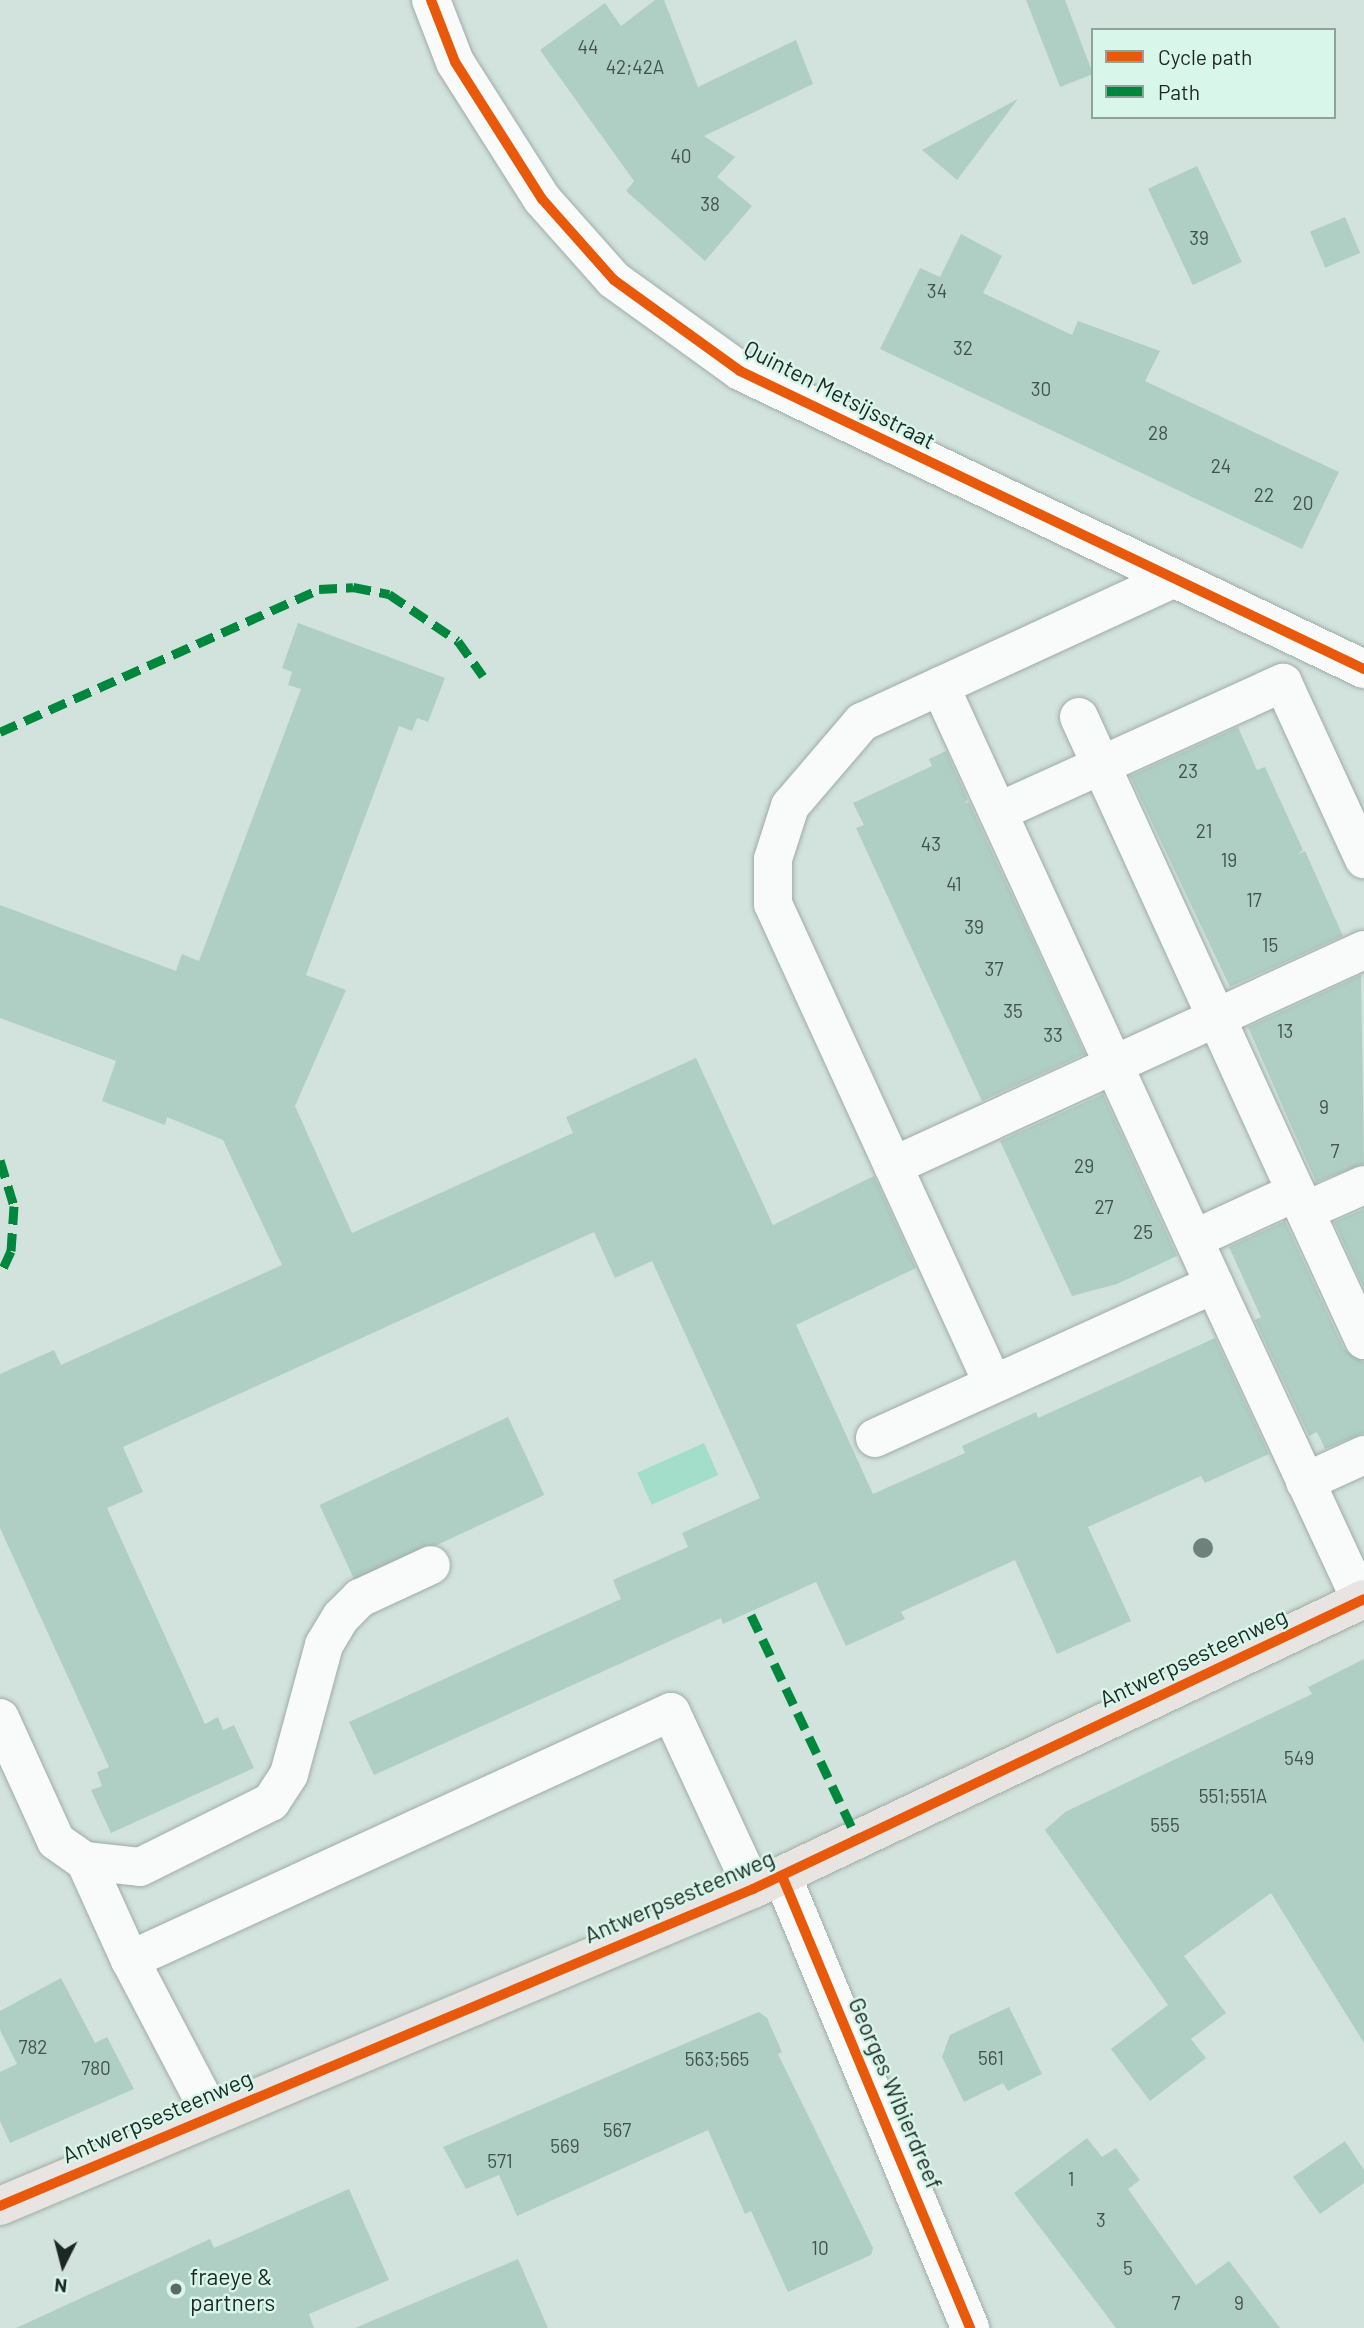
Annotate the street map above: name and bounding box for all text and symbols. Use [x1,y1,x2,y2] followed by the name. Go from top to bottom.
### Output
[1091,28,1336,119] legend
[578,36,598,58] house number: 44
[1158,44,1252,69] text: Cycle path
[606,56,664,78] house number: 42;42A
[1158,79,1200,104] text: Path
[670,145,692,167] house number: 40
[700,193,720,215] house number: 38
[1189,227,1209,249] house number: 39
[927,280,947,302] house number: 34
[740,334,940,454] street label: Quinten Metsijsstraat
[953,337,973,359] house number: 32
[1031,378,1051,400] house number: 30
[1148,422,1168,444] house number: 28
[1211,455,1231,477] house number: 24
[1254,484,1274,506] house number: 22
[1293,492,1313,514] house number: 20
[1178,760,1198,782] house number: 23
[1196,820,1212,842] house number: 21
[921,833,941,855] house number: 43
[1221,849,1237,871] house number: 19
[946,873,962,895] house number: 41
[1246,889,1262,911] house number: 17
[964,916,984,938] house number: 39
[1262,934,1278,956] house number: 15
[985,958,1003,980] house number: 37
[1003,1000,1023,1022] house number: 35
[1277,1020,1293,1042] house number: 13
[1043,1024,1063,1046] house number: 33
[1319,1096,1329,1118] house number: 9
[1331,1140,1339,1162] house number: 7
[1074,1155,1094,1177] house number: 29
[1094,1196,1114,1218] house number: 27
[1133,1221,1153,1243] house number: 25
[1095,1601,1291,1713] street label: Antwerpsesteenweg
[1284,1747,1314,1769] house number: 549
[1199,1785,1267,1807] house number: 551;551A
[1150,1814,1180,1836] house number: 555
[580,1843,778,1949] street label: Antwerpsesteenweg
[843,1993,949,2193] street label: Georges Wibierdreef
[18,2036,48,2058] house number: 782
[978,2047,1004,2069] house number: 561
[685,2048,749,2070] house number: 563;565
[81,2057,111,2079] house number: 780
[58,2063,256,2169] street label: Antwerpsesteenweg
[603,2119,631,2141] house number: 567
[550,2135,580,2157] house number: 569
[487,2150,513,2172] house number: 571
[1068,2168,1074,2190] house number: 1
[1096,2209,1106,2231] house number: 3
[28,2230,98,2300] north arrow
[811,2237,829,2259] house number: 10
[1123,2257,1133,2279] house number: 5
[190,2262,275,2316] place label: fraeye & partners
[53,2274,68,2298] text: N
[168,2281,184,2297] marker: fraeye & partners
[1172,2292,1180,2314] house number: 7
[1234,2292,1244,2314] house number: 9

